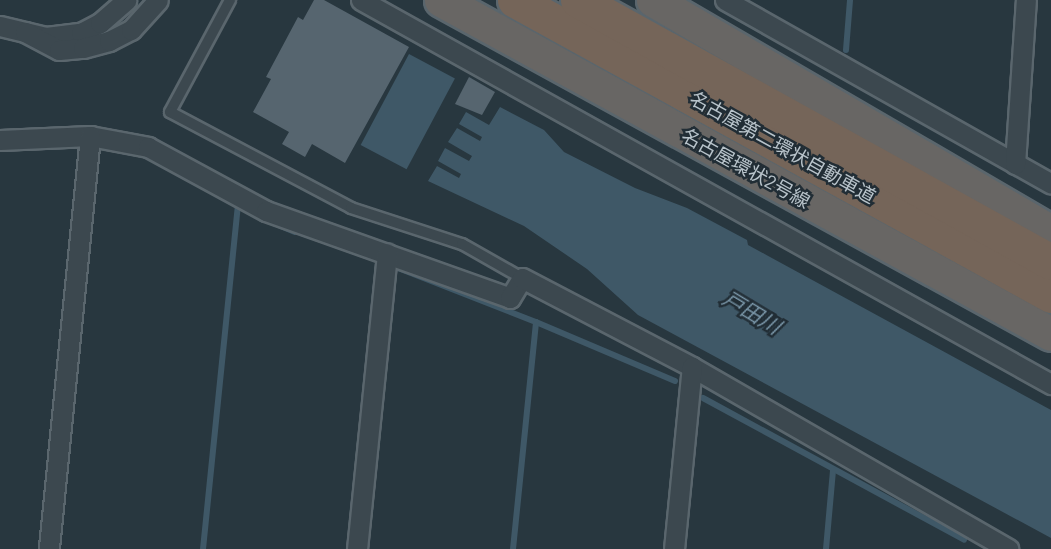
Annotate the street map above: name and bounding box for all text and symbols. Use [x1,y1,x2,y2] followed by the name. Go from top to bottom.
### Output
[686,86,880,208] street label: 名古屋第二環状自動車道
[678,123,814,213] street label: 名古屋環状2号線
[719,285,785,339] water label: 戸田川

